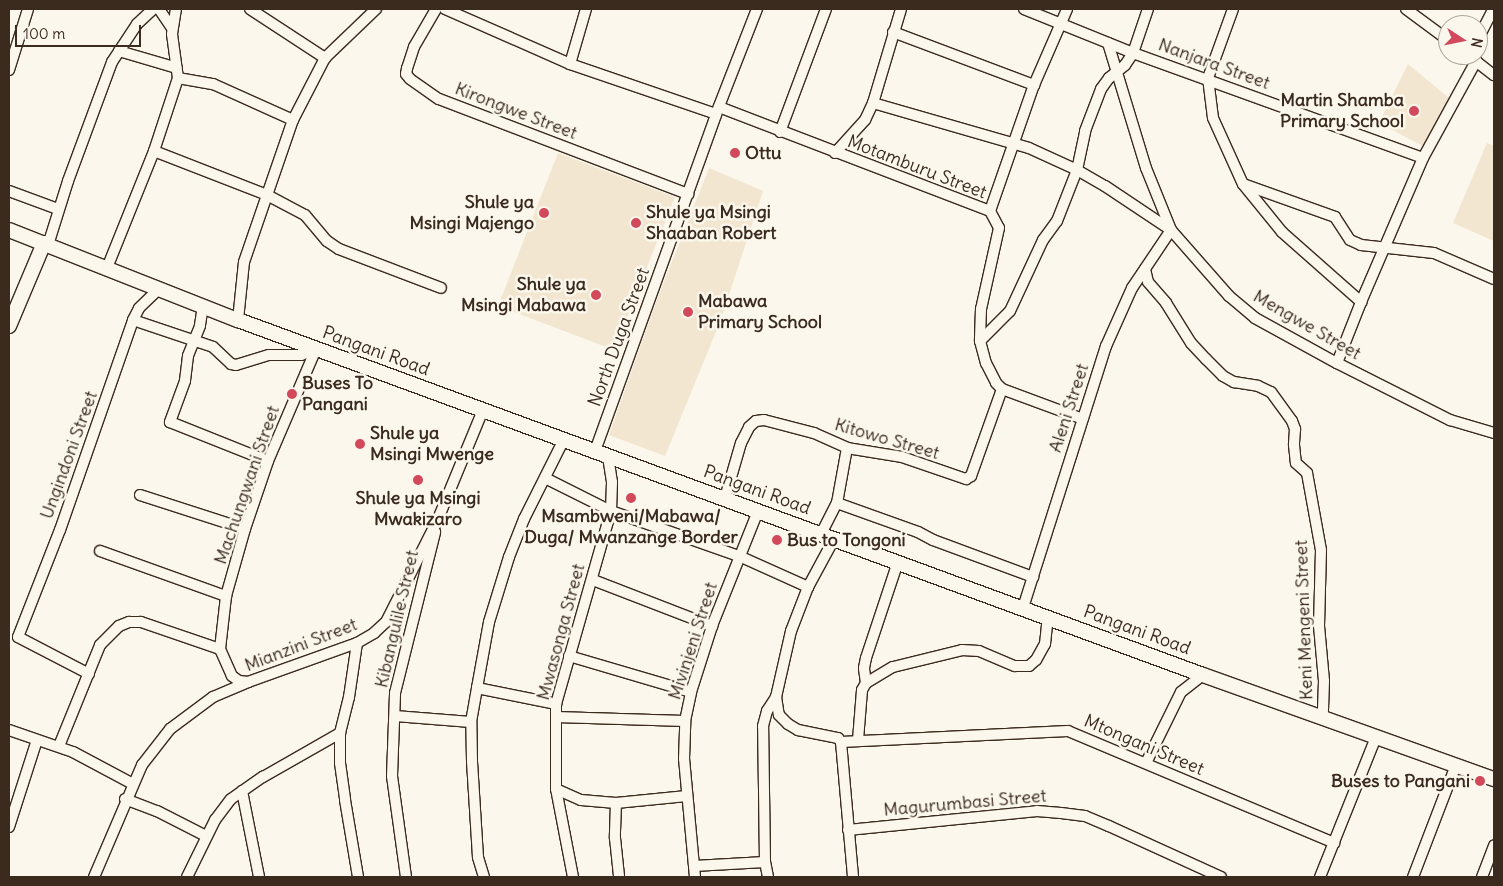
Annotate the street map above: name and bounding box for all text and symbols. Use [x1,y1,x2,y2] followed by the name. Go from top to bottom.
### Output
[18,15,144,47] scale bar
[1438,15,1488,65] north arrow
[23,24,65,43] text: 100 m
[1155,34,1273,94] street label: Nanjara Street
[1467,36,1487,49] text: N
[452,78,580,144] street label: Kirongwe Street
[1280,90,1404,132] place label: Martin Shamba Primary School
[1408,105,1420,117] marker: Martin Shamba Primary School
[844,131,990,203] street label: Motamburu Street
[745,142,782,164] place label: Ottu
[729,147,741,159] marker: Ottu
[409,192,534,234] place label: Shule ya Msingi Majengo
[646,202,776,244] place label: Shule ya Msingi Shaaban Robert
[538,207,550,219] marker: Shule ya Msingi Majengo
[630,217,642,229] marker: Shule ya Msingi Shaaban Robert
[584,265,654,409] street label: North Duga Street
[461,274,586,316] place label: Shule ya Msingi Mabawa
[1249,285,1365,365] street label: Mengwe Street
[590,289,602,301] marker: Shule ya Msingi Mabawa
[698,291,822,334] place label: Mabawa Primary School
[682,306,694,318] marker: Mabawa Primary School
[320,322,432,380] street label: Pangani Road
[1045,361,1093,455] street label: Aleni Street
[302,373,373,416] place label: Buses To Pangani
[36,388,102,522] street label: Ungindoni Street
[286,388,298,400] marker: Buses To Pangani
[210,403,284,567] street label: Machungwani Street
[832,414,942,464] street label: Kitowo Street
[370,423,494,466] place label: Shule ya Msingi Mwenge
[354,438,366,450] marker: Shule ya Msingi Mwenge
[701,461,813,519] street label: Pangani Road
[412,474,424,486] marker: Shule ya Msingi Mwakizaro
[356,488,480,530] place label: Shule ya Msingi Mwakizaro
[625,492,637,504] marker: Msambweni/Mabawa/ Duga/ Mwanzange Border
[524,506,738,548] place label: Msambweni/Mabawa/ Duga/ Mwanzange Border
[787,529,906,551] place label: Bus to Tongoni
[771,534,783,546] marker: Bus to Tongoni
[1290,540,1318,700] street label: Keni Mengeni Street
[371,548,423,690] street label: Kibangulile Street
[532,561,590,703] street label: Mwasonga Street
[664,580,722,702] street label: Mivinjeni Street
[1081,601,1193,659] street label: Pangani Road
[242,614,360,676] street label: Mianzini Street
[1081,710,1207,780] street label: Mtongani Street
[1331,770,1470,792] place label: Buses to Pangani
[1474,775,1486,787] marker: Buses to Pangani
[883,785,1047,821] street label: Magurumbasi Street

